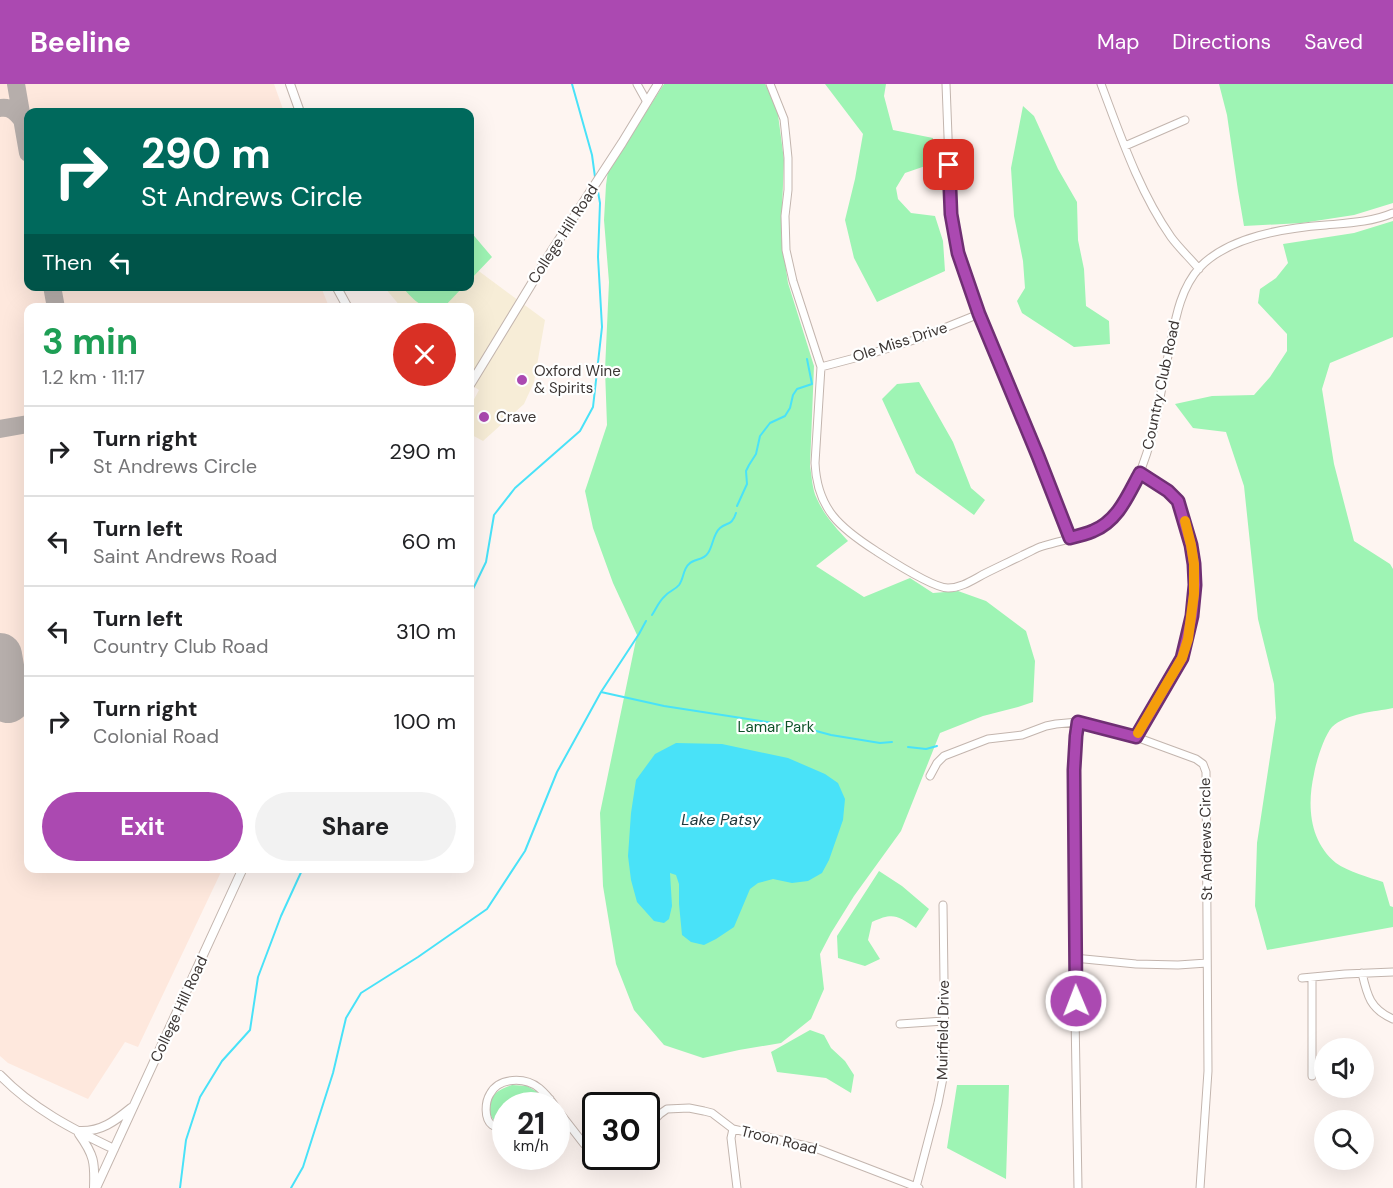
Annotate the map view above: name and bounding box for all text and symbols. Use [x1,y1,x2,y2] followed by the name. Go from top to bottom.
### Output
[30,24,131,61] text: Beeline
[1097,28,1139,56] text: Map
[1172,28,1271,56] text: Directions
[1304,28,1363,56] text: Saved
[141,126,271,181] text: 290 m
[42,132,120,210] icon: right
[923,139,974,190] pin
[932,148,965,181] icon: arrive
[141,179,363,214] text: St Andrews Circle
[523,180,603,288] street label: College Hill Road
[104,246,137,279] icon: left
[42,248,92,277] text: Then
[850,317,950,367] street label: Ole Miss Drive
[42,318,138,365] text: 3 min
[1138,319,1184,451] street label: Country Club Road
[393,323,456,386] button: close
[534,361,621,398] place label: Oxford Wine & Spirits
[42,364,145,390] text: 1.2 km · 11:17
[515,373,529,387] marker: Oxford Wine & Spirits
[496,407,536,427] place label: Crave
[477,410,491,424] marker: Crave
[93,424,198,453] text: Turn right
[42,435,75,468] icon: right
[389,437,456,466] text: 290 m
[93,453,257,479] text: St Andrews Circle
[93,514,183,543] text: Turn left
[42,525,75,558] icon: left
[402,527,456,556] text: 60 m
[93,543,277,569] text: Saint Andrews Road
[93,604,183,633] text: Turn left
[42,615,75,648] icon: left
[396,617,456,646] text: 310 m
[93,633,268,659] text: Country Club Road
[93,694,198,723] text: Turn right
[42,705,75,738] icon: right
[394,707,456,736] text: 100 m
[738,717,815,737] park label: Lamar Park
[93,723,219,749] text: Colonial Road
[1195,777,1217,901] street label: St Andrews Circle
[42,792,243,861] button: Exit
[255,792,456,861] button: Share
[681,809,762,830] water label: Lake Patsy
[146,953,212,1065] street label: College Hill Road
[1044,969,1108,1033] position arrow
[932,980,954,1080] street label: Muirfield Drive
[1314,1038,1374,1170] map controls
[1314,1038,1374,1098] button: sound
[582,1092,660,1170] speed limit sign: 30
[517,1104,545,1143] text: 21
[1314,1110,1374,1170] button: search
[739,1121,819,1159] street label: Troon Road
[513,1136,549,1156] text: km/h

